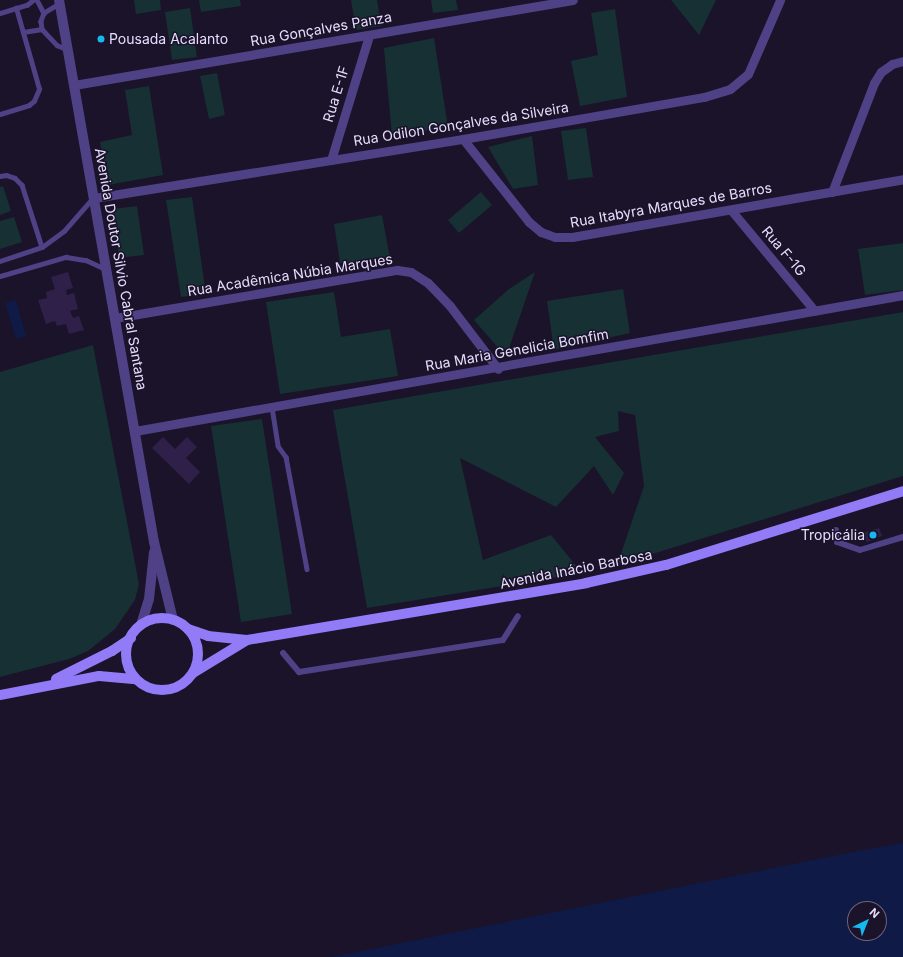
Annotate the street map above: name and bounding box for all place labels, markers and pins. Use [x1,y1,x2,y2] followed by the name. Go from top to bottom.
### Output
[109,31,228,47] place label: Pousada Acalanto
[96,34,106,44] marker: Pousada Acalanto
[801,527,865,543] place label: Tropicália
[868,530,878,540] marker: Tropicália

